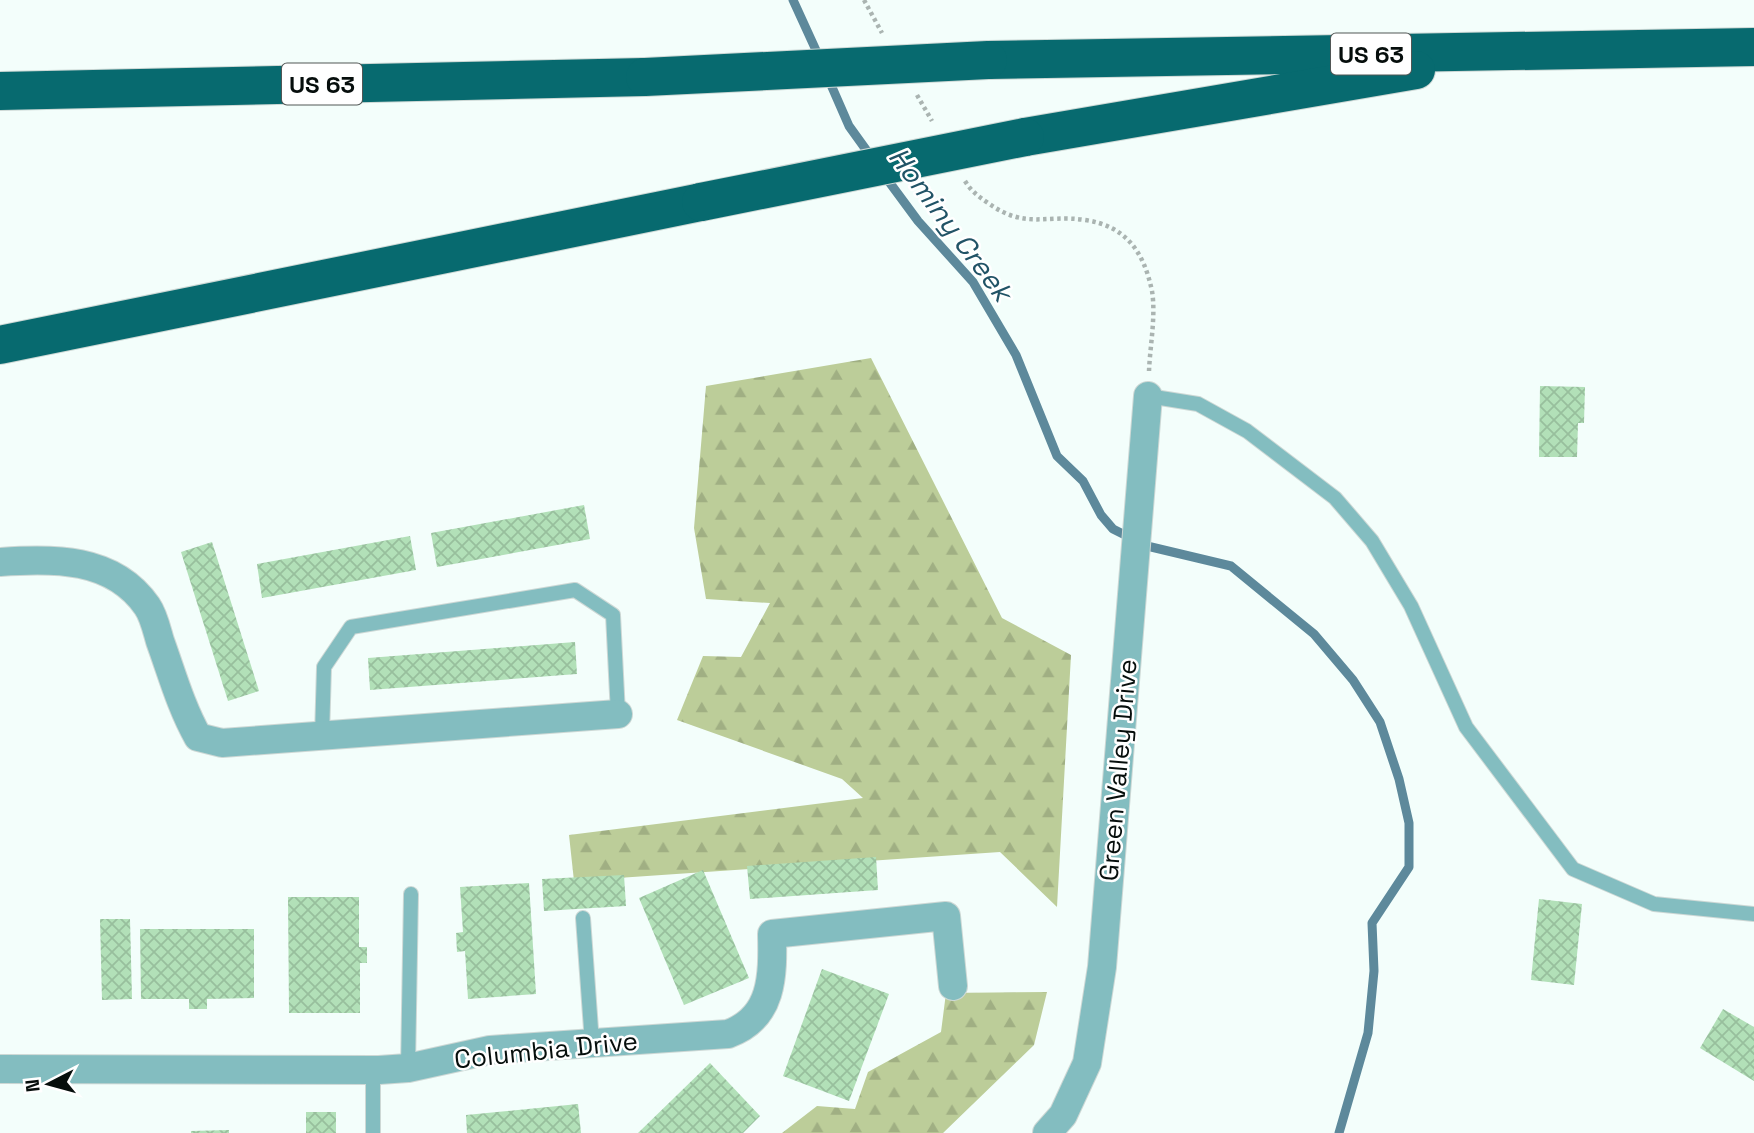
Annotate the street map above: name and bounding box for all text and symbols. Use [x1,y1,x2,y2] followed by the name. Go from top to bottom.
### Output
[1331,34,1411,74] road number: US 63
[282,64,362,104] road number: US 63
[881,140,1023,311] water label: Hominy Creek
[1091,658,1145,882] street label: Green Valley Drive
[453,1023,639,1077] street label: Columbia Drive
[14,1049,84,1119] north arrow
[19,1078,46,1093] text: N

